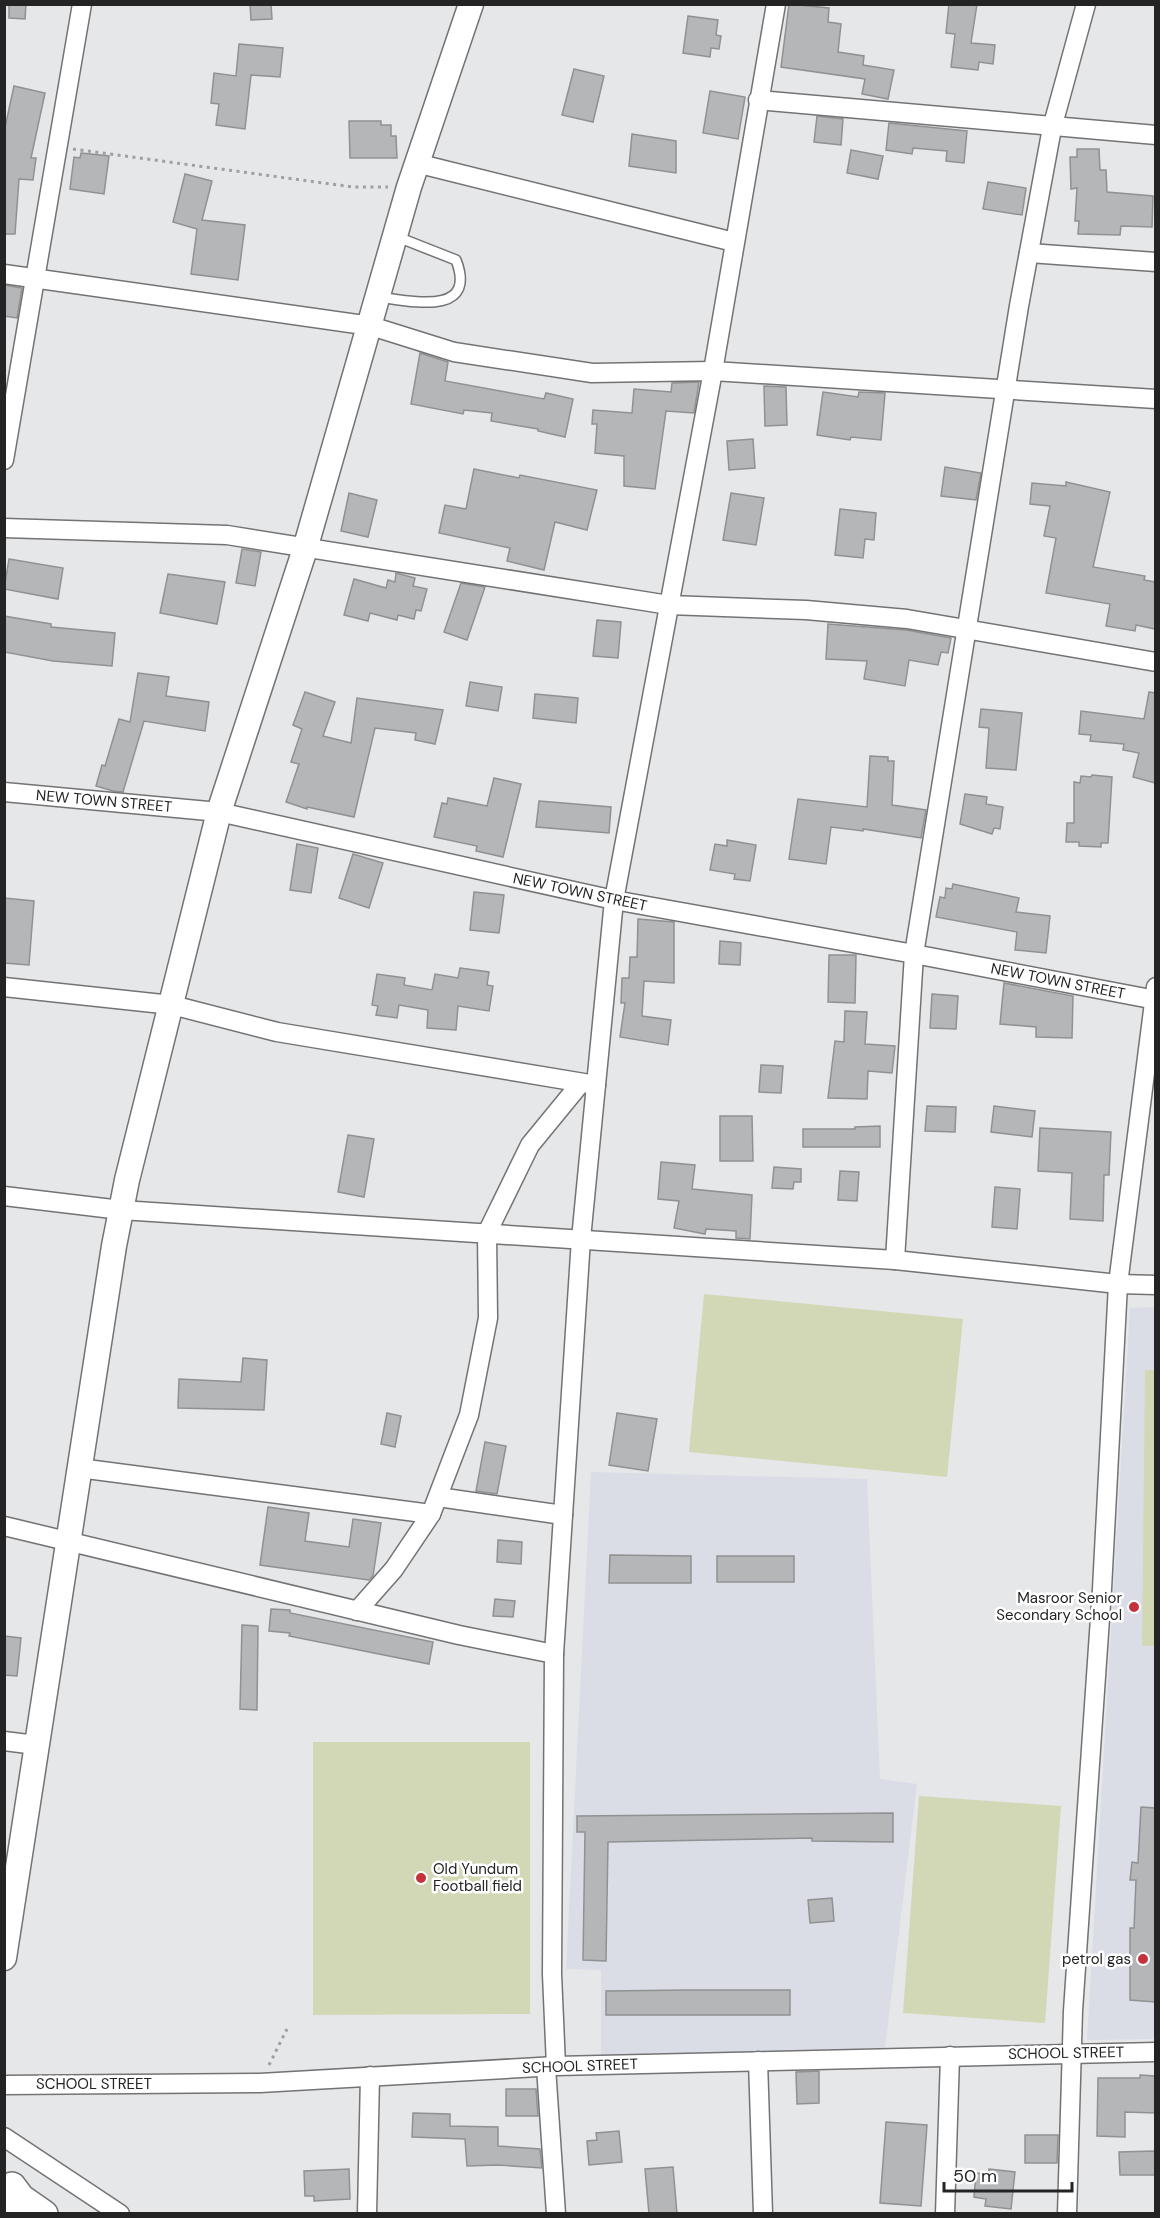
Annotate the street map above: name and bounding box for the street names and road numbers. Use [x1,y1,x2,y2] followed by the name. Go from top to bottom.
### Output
[35,785,173,817] street label: NEW TOWN STREET
[511,868,649,916] street label: NEW TOWN STREET
[989,958,1127,1004] street label: NEW TOWN STREET
[1008,2042,1124,2064] street label: SCHOOL STREET
[522,2054,638,2078] street label: SCHOOL STREET
[36,2074,152,2094] street label: SCHOOL STREET

